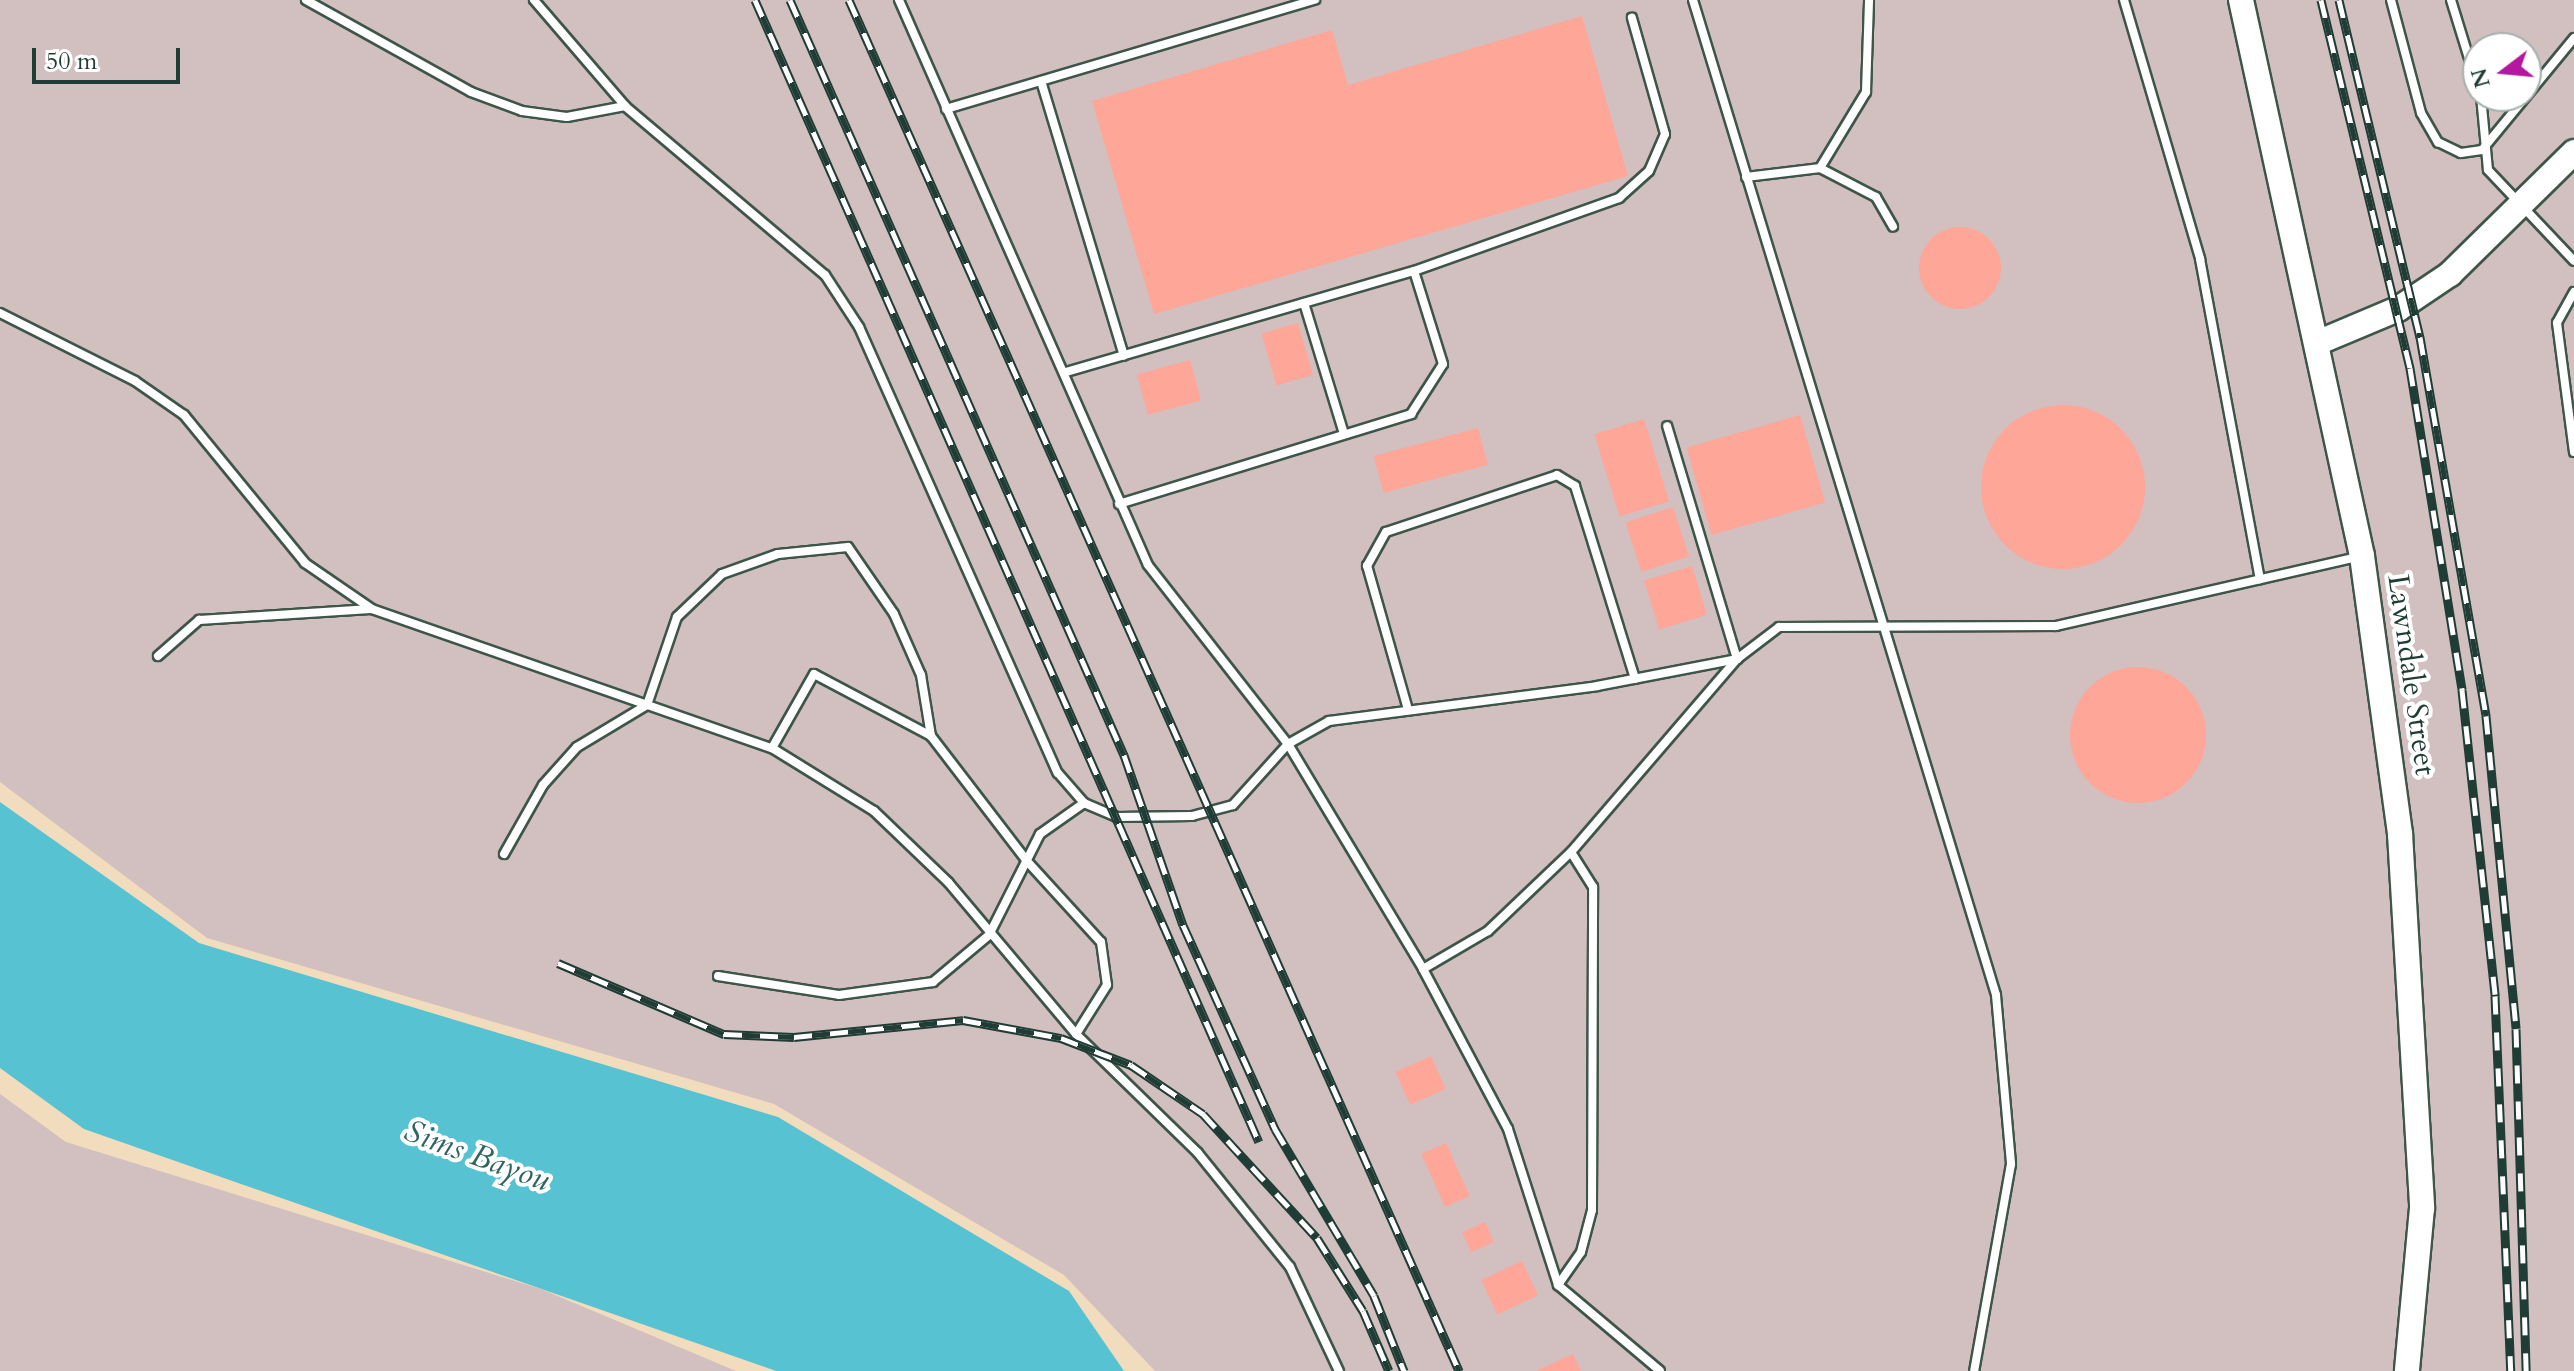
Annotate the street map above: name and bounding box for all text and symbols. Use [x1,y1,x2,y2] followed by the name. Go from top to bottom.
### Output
[36,32,184,82] scale bar
[2462,32,2542,112] north arrow
[46,45,97,78] text: 50 m
[2464,65,2498,91] text: N
[2379,572,2443,778] street label: Lawndale Street
[399,1112,555,1200] water label: Sims Bayou

